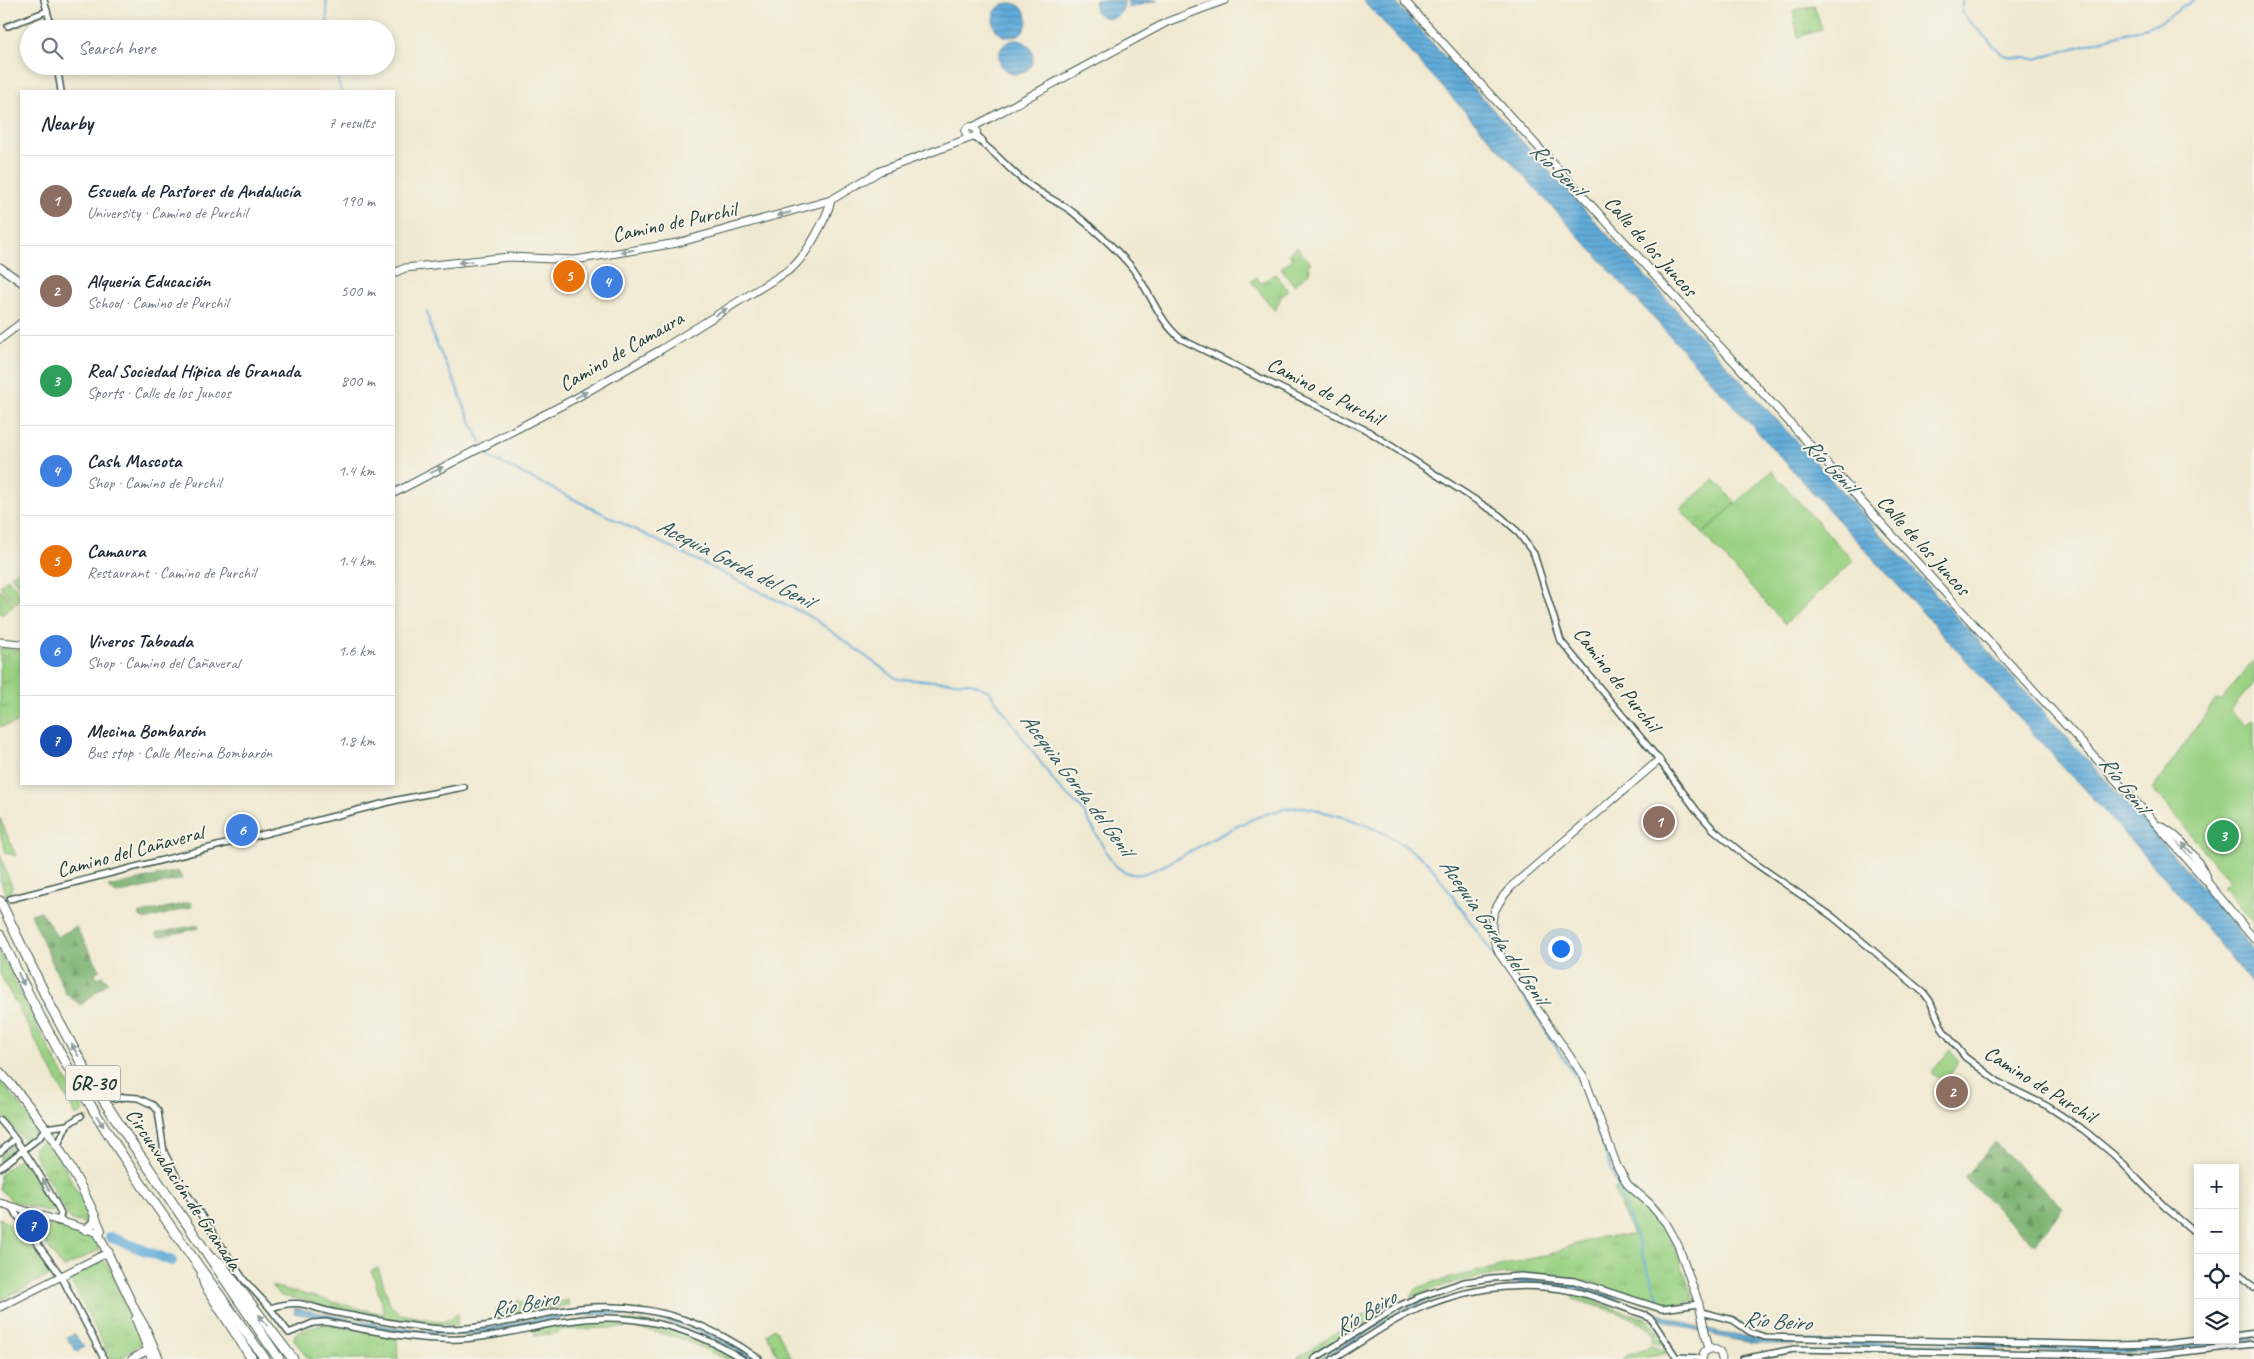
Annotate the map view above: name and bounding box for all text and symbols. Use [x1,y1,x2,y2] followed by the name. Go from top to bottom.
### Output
[20,20,395,75] search box
[38,34,66,62] icon: search
[78,36,155,60] text: Search here
[40,110,93,136] text: Nearby
[328,113,375,133] text: 7 results
[1524,136,1595,207] water label: Río Genil
[87,179,300,203] text: Escuela de Pastores de Andalucía
[1599,190,1704,303] street label: Calle de los Juncos
[52,191,60,211] text: 1
[341,191,375,211] text: 190 m
[610,195,742,248] street label: Camino de Purchil
[87,203,247,223] text: University · Camino de Purchil
[777,210,792,218] one-way arrow
[618,248,634,256] one-way arrow
[553,257,585,295] pin: 5
[457,258,473,266] one-way arrow
[591,263,623,301] pin: 4
[87,269,210,293] text: Alquería Educación
[52,281,60,301] text: 2
[341,281,375,301] text: 500 m
[87,293,228,313] text: School · Camino de Purchil
[554,304,689,397] street label: Camino de Camaura
[714,308,727,317] one-way arrow
[1263,351,1390,433] street label: Camino de Purchil
[87,359,300,383] text: Real Sociedad Hípica de Granada
[52,371,60,391] text: 3
[341,371,375,391] text: 800 m
[87,383,231,403] text: Sports · Calle de los Juncos
[575,391,588,400] one-way arrow
[1797,432,1868,503] water label: Río Genil
[87,449,181,473] text: Cash Mascota
[52,461,60,481] text: 4
[338,461,375,481] text: 1.4 km
[430,466,444,474] one-way arrow
[87,473,221,493] text: Shop · Camino de Purchil
[1872,489,1977,602] street label: Calle de los Juncos
[652,512,824,618] water label: Acequia Gorda del Genil
[87,539,145,563] text: Camaura
[53,551,59,571] text: 5
[338,551,375,571] text: 1.4 km
[87,563,256,583] text: Restaurant · Camino de Purchil
[1568,621,1668,739] street label: Camino de Purchil
[87,629,193,653] text: Viveros Taboada
[52,641,60,661] text: 6
[338,641,375,661] text: 1.6 km
[87,653,240,673] text: Shop · Camino del Cañaveral
[1014,707,1144,867] water label: Acequia Gorda del Genil
[87,719,205,743] text: Mecina Bombarón
[52,731,60,751] text: 7
[338,731,375,751] text: 1.8 km
[87,743,272,763] text: Bus stop · Calle Mecina Bombarón
[2093,750,2159,824] water label: Río Genil
[1643,803,1675,841] pin: 1
[226,811,258,849] pin: 6
[2207,817,2239,855] pin: 3
[54,818,209,883] street label: Camino del Cañaveral
[2181,842,2193,854] one-way arrow
[1433,853,1559,1015] water label: Acequia Gorda del Genil
[1548,936,1574,962] your location
[17,972,25,986] one-way arrow
[1980,1040,2103,1130] street label: Camino de Purchil
[70,1043,79,1057] one-way arrow
[66,1066,120,1100] road number: GR-30
[1936,1073,1968,1111] pin: 2
[120,1103,249,1276] street label: Circunvalación de Granada
[95,1114,105,1127] one-way arrow
[2194,1164,2239,1344] map controls
[2194,1164,2239,1209] button: +
[41,1178,50,1191] one-way arrow
[16,1207,48,1245] pin: 7
[2194,1209,2239,1254] button: −
[2194,1254,2239,1299] button: locate
[1329,1282,1404,1342] water label: Río Beiro
[488,1283,563,1324] water label: Río Beiro
[2194,1299,2239,1344] button: layers
[1742,1305,1815,1338] water label: Río Beiro
[258,1314,269,1327] one-way arrow

